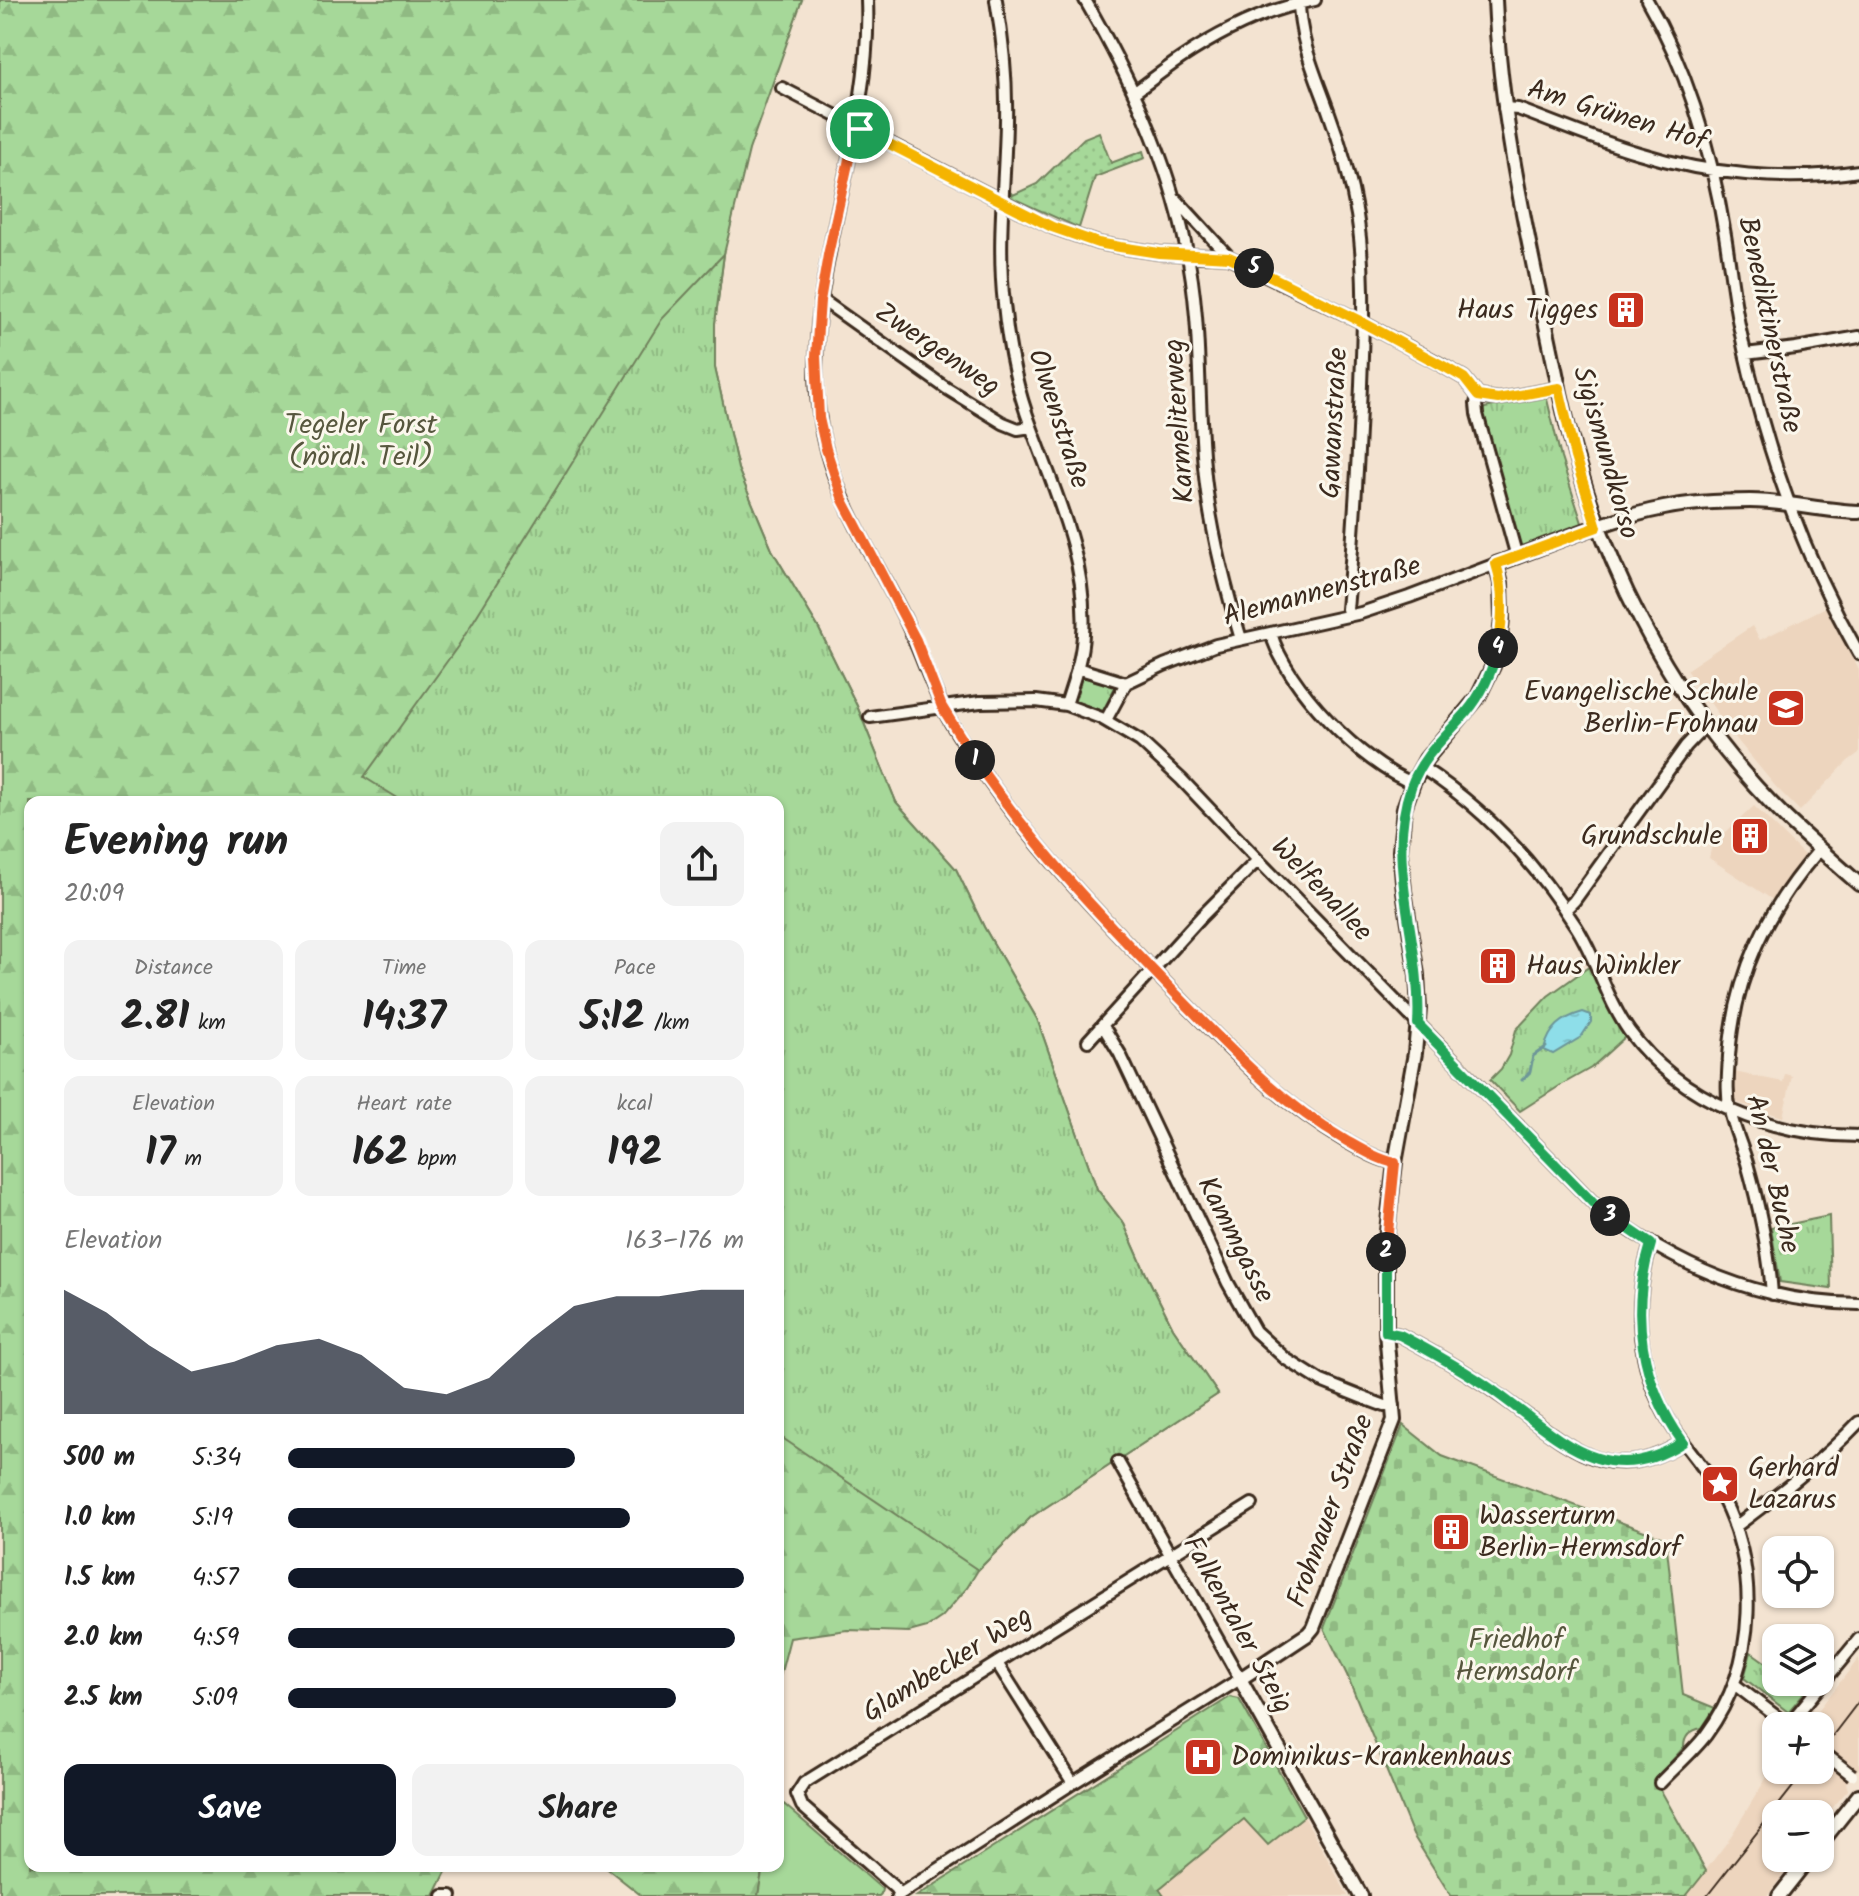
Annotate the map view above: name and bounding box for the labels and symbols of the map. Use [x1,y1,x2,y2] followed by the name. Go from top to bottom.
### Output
[1521,67,1715,165] street label: Am Grünen Hof
[826,95,894,163] pin
[1724,213,1814,438] street label: Benediktinerstraße
[1234,248,1274,288] pin: 5
[1457,288,1598,333] place label: Haus Tigges
[1605,289,1647,331] building icon: Haus Tigges
[865,291,1009,409] street label: Zwergenweg
[1152,337,1208,505] street label: Karmeliterweg
[1014,343,1102,495] street label: Olwenstraße
[1309,346,1361,500] street label: Gawanstraße
[1559,361,1651,545] street label: Sigismundkorso
[285,403,439,480] park label: Tegeler Forst (nördl. Teil)
[1218,544,1426,640] street label: Alemannenstraße
[1478,628,1518,668] pin: 4
[1524,670,1758,747] place label: Evangelische Schule Berlin-Frohnau
[1765,687,1807,729] school or university icon: Evangelische Schule Berlin-Frohnau
[955,740,995,780] pin: 1
[1581,814,1722,859] place label: Grundschule
[1729,815,1771,857] building icon: Grundschule
[1259,827,1383,953] street label: Welfenallee
[1526,944,1682,989] place label: Haus Winkler
[1477,945,1519,987] building icon: Haus Winkler
[1732,1090,1812,1258] street label: An der Buche
[1184,1169,1286,1312] street label: Kammgasse
[1590,1196,1630,1236] pin: 3
[1366,1232,1406,1272] pin: 2
[1275,1407,1387,1614] street label: Frohnauer Straße
[1748,1446,1839,1523] place label: Gerhard Lazarus
[1699,1463,1741,1505] place icon: Gerhard Lazarus
[1479,1494,1684,1571] place label: Wasserturm Berlin-Hermsdorf
[1430,1511,1472,1553] building icon: Wasserturm Berlin-Hermsdorf
[1169,1528,1305,1722] street label: Falkentaler Steig
[854,1595,1042,1735] street label: Glambecker Weg
[1455,1618,1579,1695] park label: Friedhof Hermsdorf
[1231,1735,1512,1780] place label: Dominikus-Krankenhaus
[1182,1736,1224,1778] hospital icon: Dominikus-Krankenhaus

